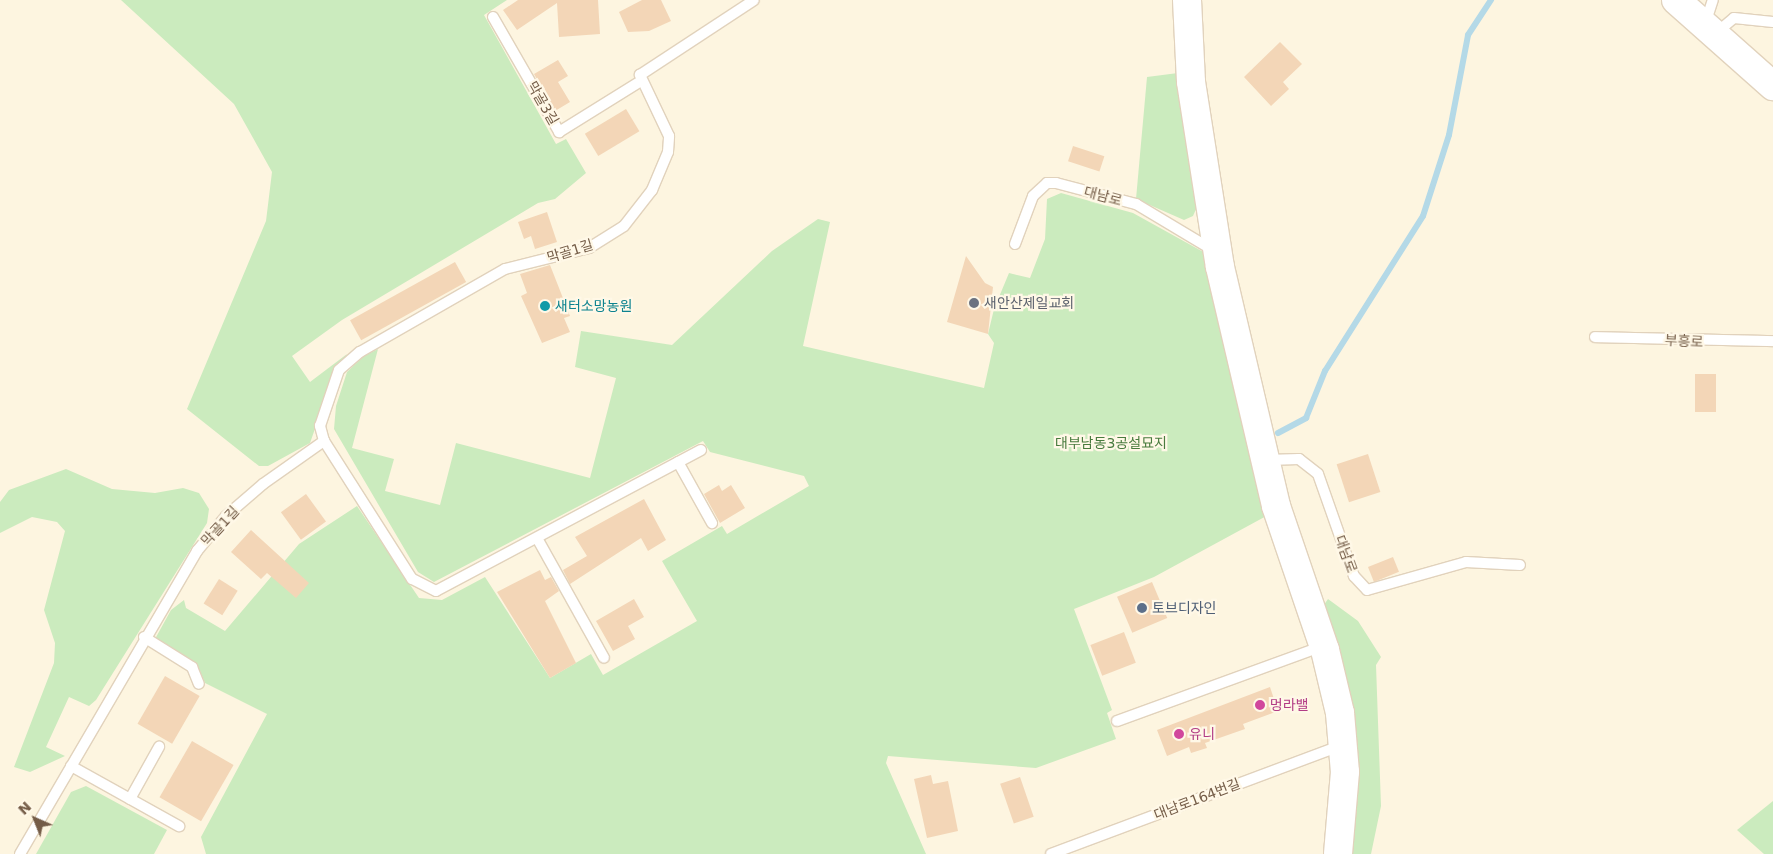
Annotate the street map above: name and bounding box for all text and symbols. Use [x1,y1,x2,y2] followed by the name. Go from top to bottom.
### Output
[524,78,562,128] street label: 막골3길
[1082,183,1124,209] street label: 대남로
[545,236,595,266] street label: 막골1길
[984,295,1074,311] place label: 새안산제일교회
[968,297,980,309] marker: 새안산제일교회
[555,298,632,314] place label: 새터소망농원
[539,300,551,312] marker: 새터소망농원
[1664,332,1704,350] street label: 부흥로
[1055,435,1167,451] park label: 대부남동3공설묘지
[198,503,242,549] street label: 막골1길
[1331,533,1361,575] street label: 대남로
[1152,600,1216,616] place label: 토브디자인
[1136,602,1148,614] marker: 토브디자인
[1270,697,1309,713] place label: 멍라밸
[1254,699,1266,711] marker: 멍라밸
[1189,726,1215,742] place label: 유니
[1173,728,1185,740] marker: 유니
[1151,775,1243,823] street label: 대남로164번길
[10,794,60,844] north arrow
[15,798,34,818] text: N

